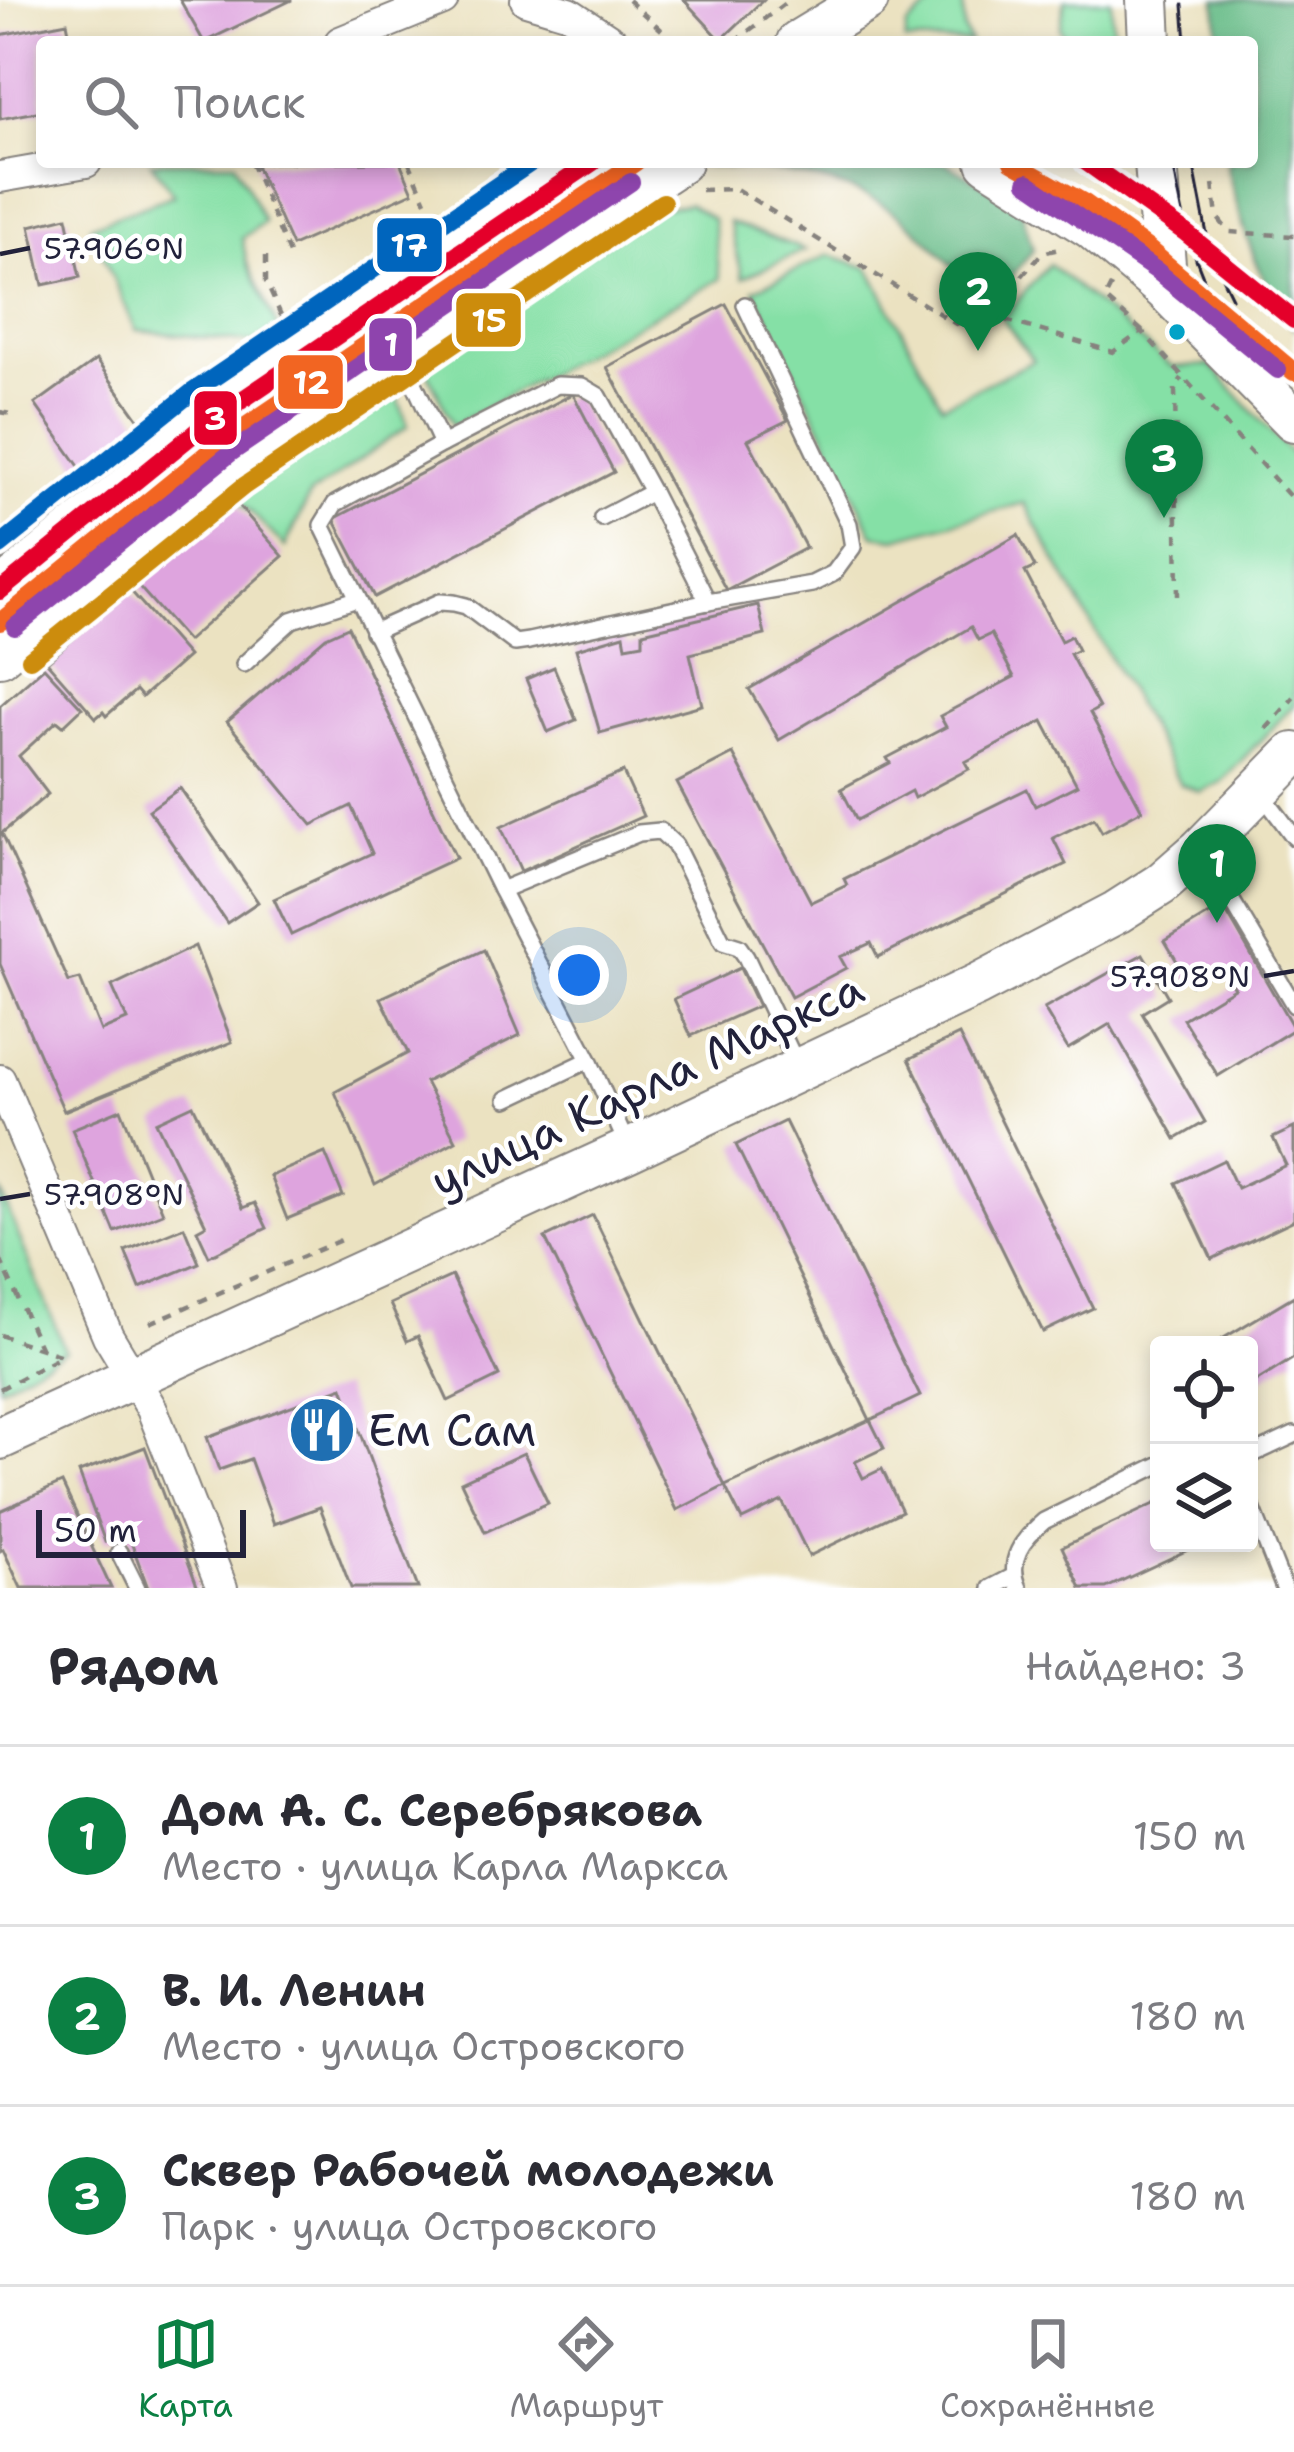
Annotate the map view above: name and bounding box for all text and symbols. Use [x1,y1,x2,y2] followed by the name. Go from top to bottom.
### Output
[36,36,1258,168] search box
[78,69,144,135] icon: search
[174,72,305,132] text: Поиск
[375,216,444,274] line badge: 17
[390,223,428,268] text: 17
[44,228,184,269] text: 57.906°N
[939,252,1017,351] pin: 2
[454,291,523,349] line badge: 15
[471,298,507,343] text: 15
[367,316,414,373] line badge: 1
[1166,321,1188,343] unlabelled marker
[383,322,399,367] text: 1
[276,353,345,411] line badge: 12
[292,360,330,405] text: 12
[192,389,239,447] line badge: 3
[203,396,227,441] text: 3
[1125,419,1203,518] pin: 3
[1178,824,1256,923] pin: 1
[549,945,609,1005] your location
[1110,956,1250,997] text: 57.908°N
[421,957,873,1211] street label: улица Карла Маркса
[44,1174,184,1215] text: 57.908°N
[1150,1336,1258,1552] map controls
[1150,1336,1258,1444] button: locate
[287,1395,357,1465] restaurant icon: Ем Сам
[368,1400,536,1460] place label: Ем Сам
[1150,1444,1258,1552] button: layers
[36,1504,246,1557] scale bar
[54,1508,137,1553] text: 50 m
[48,1632,219,1700] text: Рядом
[1025,1640,1246,1692] text: Найдено: 3
[162,1780,702,1840] text: Дом А. С. Серебрякова
[78,1810,96,1862] text: 1
[1133,1810,1246,1862] text: 150 m
[162,1840,728,1892] text: Место · улица Карла Маркса
[162,1960,426,2020] text: В. И. Ленин
[73,1990,101,2042] text: 2
[1130,1990,1246,2042] text: 180 m
[162,2020,686,2072] text: Место · улица Островского
[162,2140,774,2200] text: Сквер Рабочей молодежи
[73,2170,101,2222] text: 3
[1130,2170,1246,2222] text: 180 m
[162,2200,657,2252] text: Парк · улица Островского
[138,2311,233,2428] tab: Карта
[509,2311,663,2428] tab: Маршрут
[940,2311,1156,2428] tab: Сохранённые

